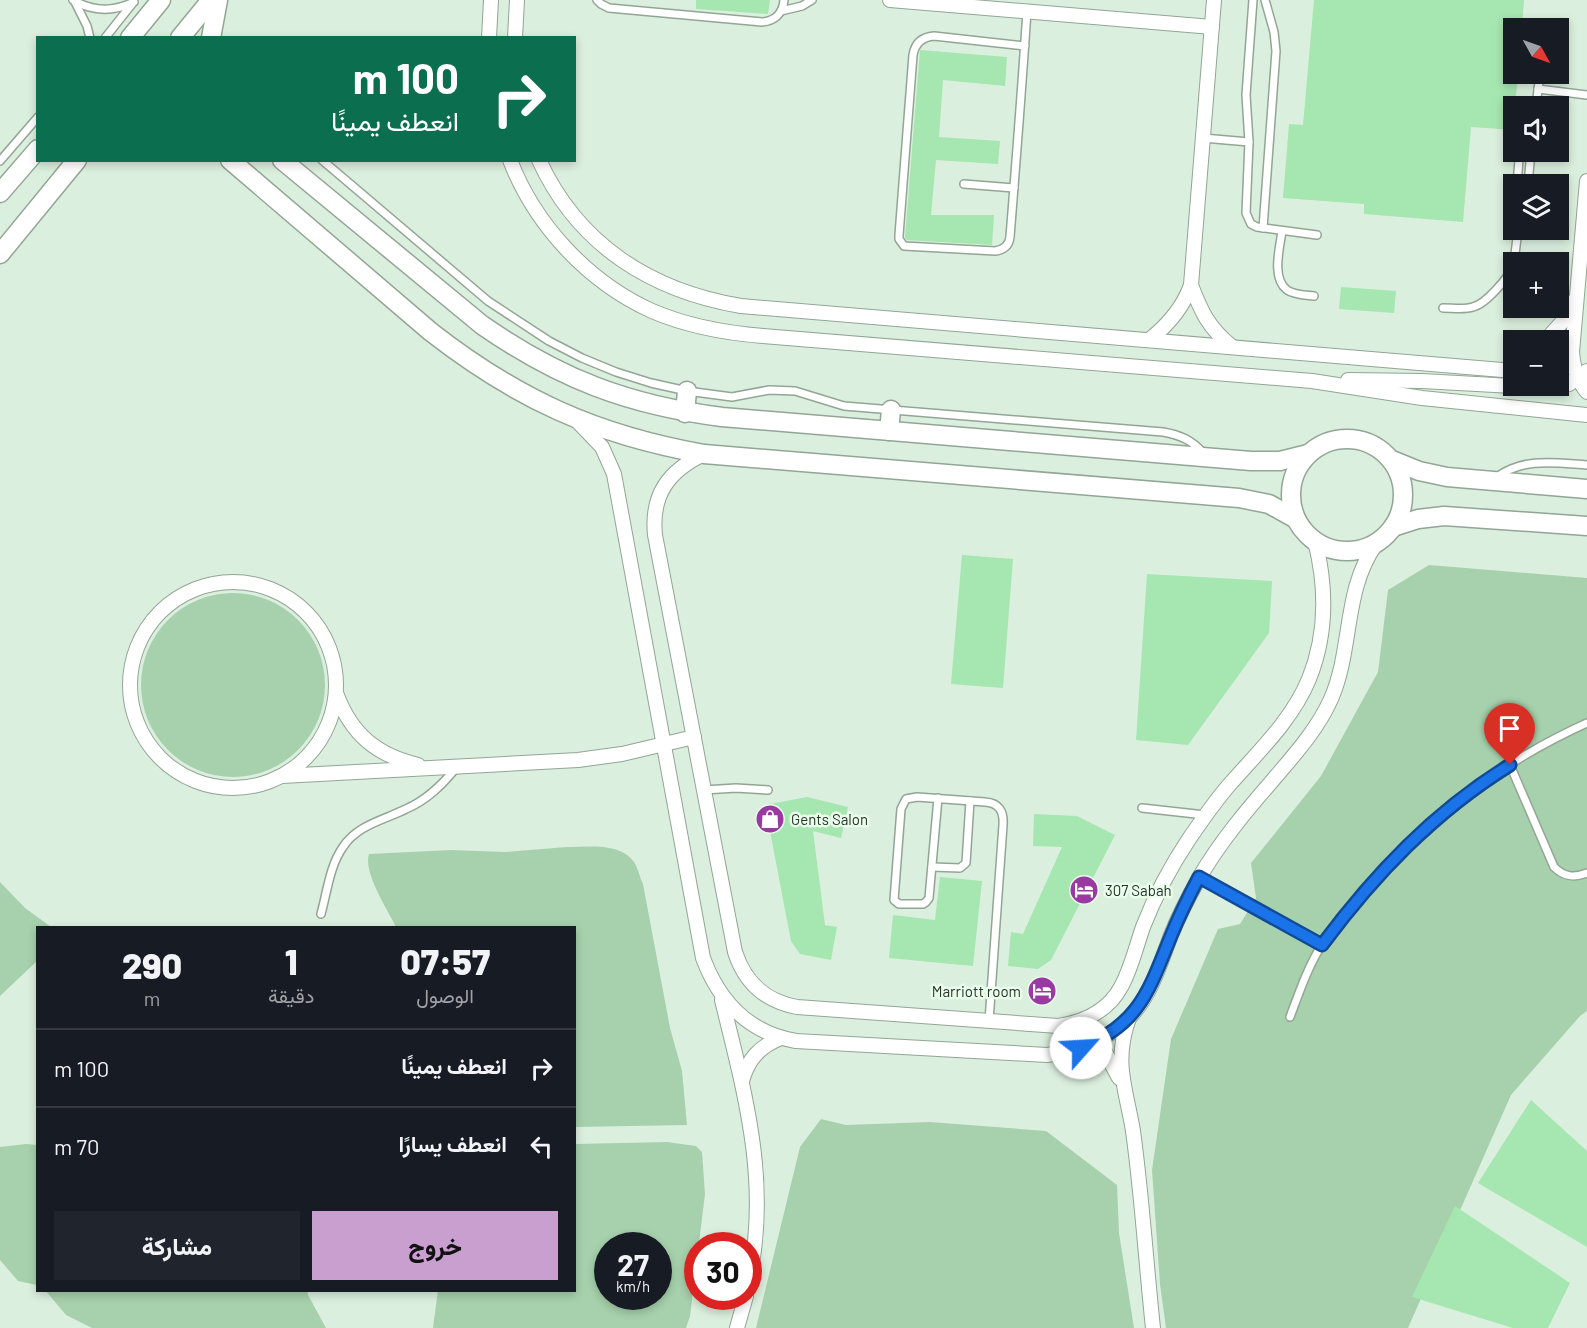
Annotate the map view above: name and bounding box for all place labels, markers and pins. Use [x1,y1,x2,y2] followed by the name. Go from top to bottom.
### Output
[1484,703,1535,765] pin
[754,803,786,835] shop icon: Gents Salon
[791,810,868,828] place label: Gents Salon
[1068,874,1100,906] hotel icon: 307 Sabah
[1105,881,1172,899] place label: 307 Sabah
[1026,975,1058,1007] hotel icon: Marriott room
[932,982,1021,1000] place label: Marriott room

